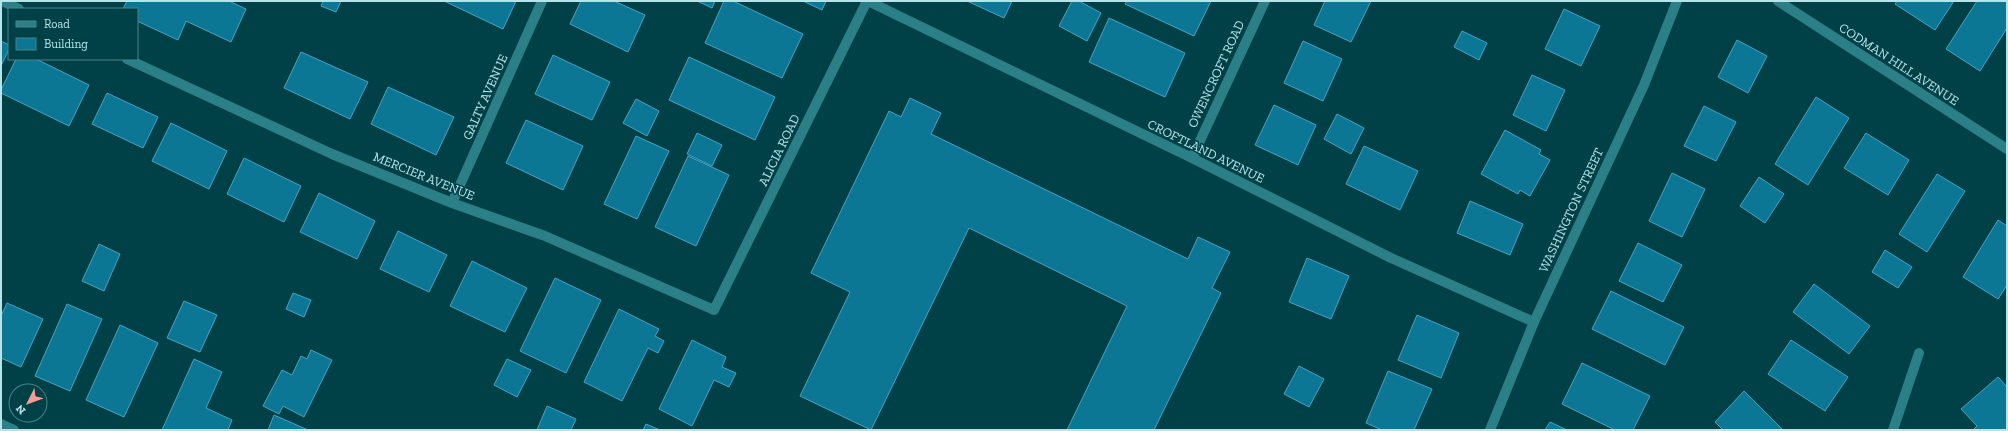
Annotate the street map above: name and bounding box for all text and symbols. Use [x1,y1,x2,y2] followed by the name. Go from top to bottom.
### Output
[8,8,138,60] legend
[44,17,70,31] text: Road
[1185,18,1247,130] street label: OWENCROFT ROAD
[1836,20,1962,109] street label: CODMAN HILL AVENUE
[44,37,88,51] text: Building
[459,52,511,142] street label: GALTY AVENUE
[755,112,803,188] street label: ALICIA ROAD
[1145,116,1267,186] street label: CROFTLAND AVENUE
[1536,145,1606,275] street label: WASHINGTON STREET
[371,149,477,203] street label: MERCIER AVENUE
[8,383,48,423] north arrow
[13,401,29,417] text: N

